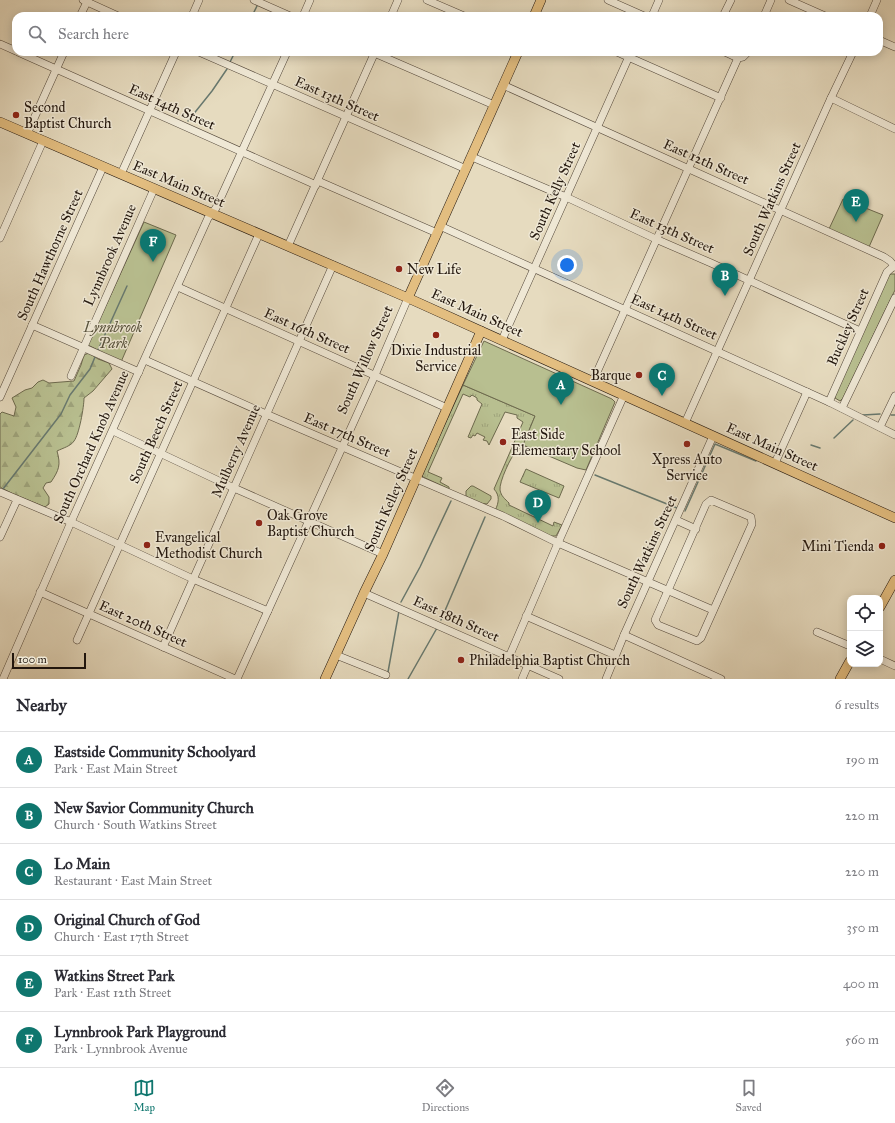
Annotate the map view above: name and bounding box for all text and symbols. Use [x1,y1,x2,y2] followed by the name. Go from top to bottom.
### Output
[12,12,883,56] search box
[26,23,48,45] icon: search
[58,25,129,43] text: Search here
[292,73,382,125] street label: East 13th Street
[126,80,218,134] street label: East 14th Street
[24,99,112,132] place label: Second Baptist Church
[11,110,21,120] marker: Second Baptist Church
[661,136,752,188] street label: East 12th Street
[526,139,584,243] street label: South Kelly Street
[739,139,805,259] street label: South Watkins Street
[130,157,228,211] street label: East Main Street
[13,187,87,323] street label: South Hawthorne Street
[843,189,869,222] pin: E
[80,201,140,309] street label: Lynnbrook Avenue
[627,205,717,257] street label: East 13th Street
[140,229,166,262] pin: F
[557,255,577,275] your location
[407,261,461,278] place label: New Life
[712,263,738,296] pin: B
[394,264,404,274] marker: New Life
[429,285,526,341] street label: East Main Street
[823,286,873,368] street label: Buckley Street
[628,290,720,344] street label: East 14th Street
[333,303,397,417] street label: South Willow Street
[261,304,353,358] street label: East 16th Street
[83,319,143,352] park label: Lynnbrook Park
[431,330,441,340] marker: Dixie Industrial Service
[391,342,482,375] place label: Dixie Industrial Service
[649,363,675,396] pin: C
[591,367,631,385] place label: Barque
[50,368,133,526] street label: South Orchard Knob Avenue
[634,370,644,380] marker: Barque
[548,372,574,405] pin: A
[126,378,186,486] street label: South Beech Street
[208,402,264,500] street label: Mulberry Avenue
[301,409,393,461] street label: East 17th Street
[724,419,821,475] street label: East Main Street
[511,426,621,459] place label: East Side Elementary School
[498,437,508,447] marker: East Side Elementary School
[682,439,692,449] marker: Xpress Auto Service
[361,445,421,554] street label: South Kelley Street
[652,451,722,484] place label: Xpress Auto Service
[525,490,551,523] pin: D
[613,493,681,611] street label: South Watkins Street
[267,507,355,540] place label: Oak Grove Baptist Church
[254,518,264,528] marker: Oak Grove Baptist Church
[155,529,263,562] place label: Evangelical Methodist Church
[802,538,874,555] place label: Mini Tienda
[142,540,152,550] marker: Evangelical Methodist Church
[877,541,887,551] marker: Mini Tienda
[410,592,502,646] street label: East 18th Street
[847,595,883,667] map controls
[847,595,883,631] button: locate
[96,597,190,651] street label: East 20th Street
[847,631,883,667] button: layers
[12,651,86,670] scale bar
[469,652,630,669] place label: Philadelphia Baptist Church
[18,653,47,666] text: 100 m
[456,655,466,665] marker: Philadelphia Baptist Church
[16,695,67,716] text: Nearby
[835,697,879,713] text: 6 results
[54,743,256,761] text: Eastside Community Schoolyard
[25,752,33,768] text: A
[846,752,879,768] text: 190 m
[54,761,177,777] text: Park · East Main Street
[54,799,254,817] text: New Savior Community Church
[25,808,33,824] text: B
[845,808,879,824] text: 220 m
[54,817,217,833] text: Church · South Watkins Street
[54,855,110,873] text: Lo Main
[25,864,33,880] text: C
[845,864,879,880] text: 220 m
[54,873,212,889] text: Restaurant · East Main Street
[54,911,200,929] text: Original Church of God
[24,920,34,936] text: D
[846,920,879,936] text: 350 m
[54,929,189,945] text: Church · East 17th Street
[54,967,175,985] text: Watkins Street Park
[24,976,34,992] text: E
[843,976,879,992] text: 400 m
[54,985,171,1001] text: Park · East 12th Street
[54,1023,226,1041] text: Lynnbrook Park Playground
[25,1032,33,1048] text: F
[845,1032,879,1048] text: 560 m
[54,1041,188,1057] text: Park · Lynnbrook Avenue
[133,1077,155,1114] tab: Map
[422,1077,469,1114] tab: Directions
[736,1077,762,1114] tab: Saved

